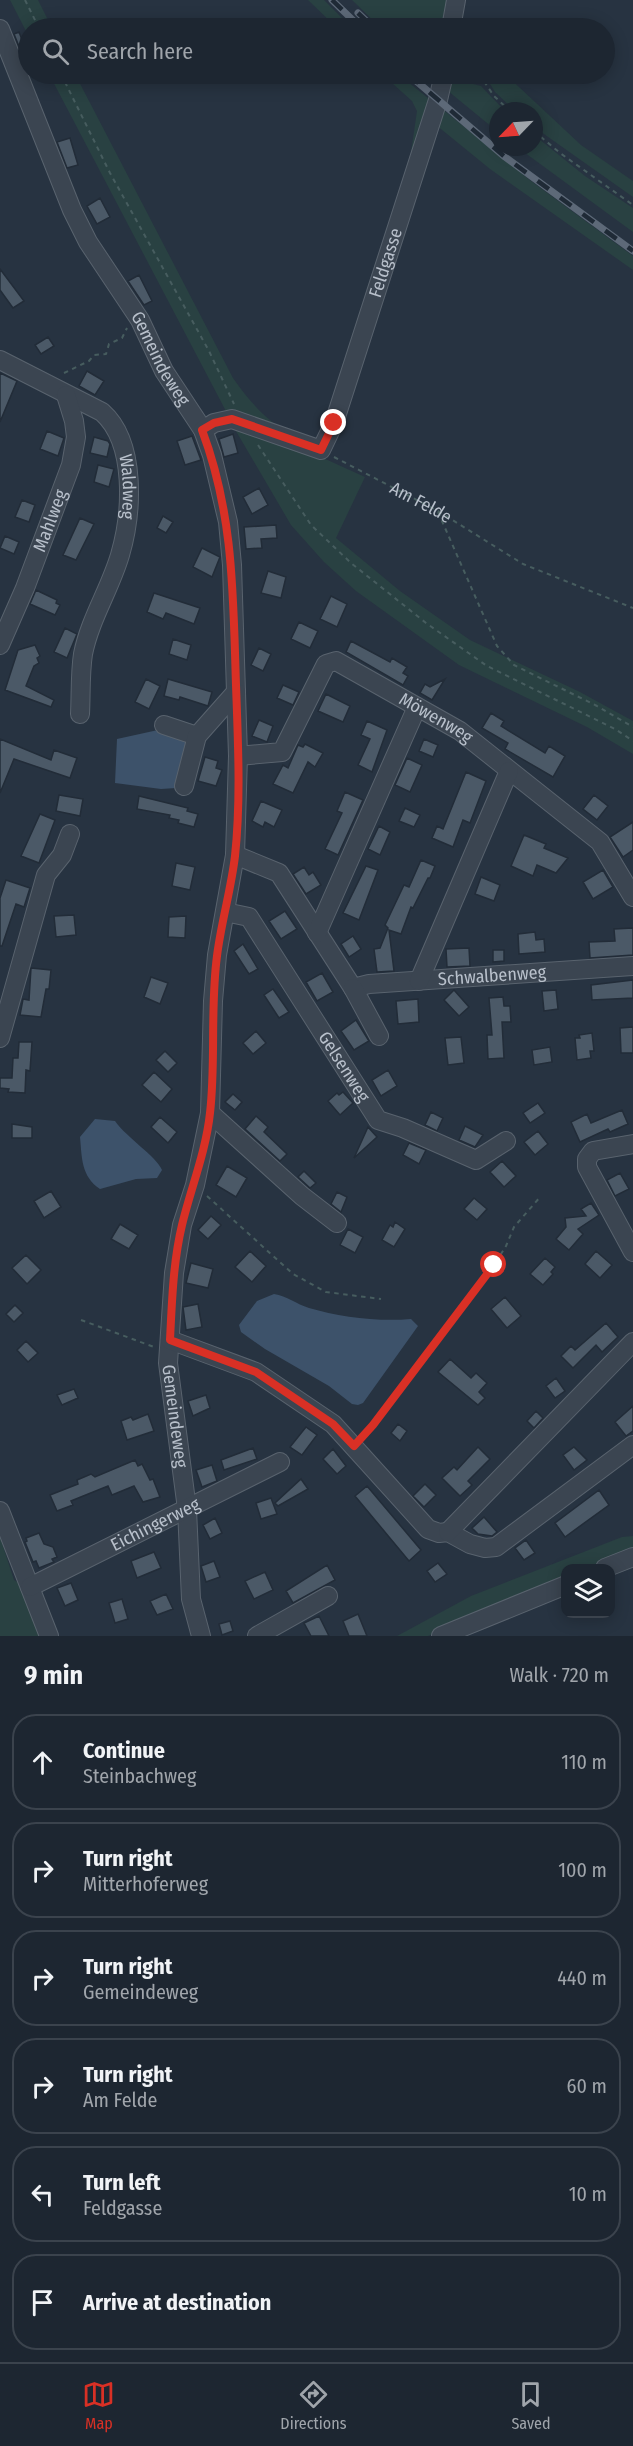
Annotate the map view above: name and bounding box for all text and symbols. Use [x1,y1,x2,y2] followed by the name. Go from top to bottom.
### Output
[18,18,615,84] search box
[39,35,72,68] icon: search
[87,38,193,65] text: Search here
[489,102,543,156] north arrow
[364,225,407,300] street label: Feldgasse
[126,307,195,410] street label: Gemeindeweg
[320,409,346,435] route end
[114,452,140,521] street label: Waldweg
[386,477,456,528] street label: Am Felde
[28,486,72,555] street label: Mahlweg
[395,688,478,748] street label: Möwenweg
[437,961,547,990] street label: Schwalbenweg
[314,1027,375,1107] street label: Gelsenweg
[480,1251,506,1277] route start
[157,1363,193,1469] street label: Gemeindeweg
[107,1493,204,1556] street label: Eichingerweg
[561,1564,615,1618] map controls
[561,1564,615,1618] button: layers
[24,1660,83,1691] text: 9 min
[510,1663,609,1687] text: Walk · 720 m
[83,1737,165,1764] text: Continue
[26,1746,59,1779] icon: ahead
[561,1750,607,1774] text: 110 m
[83,1764,196,1788] text: Steinbachweg
[83,1845,172,1872] text: Turn right
[26,1854,59,1887] icon: right
[558,1858,607,1882] text: 100 m
[83,1872,208,1896] text: Mitterhoferweg
[83,1953,172,1980] text: Turn right
[26,1962,59,1995] icon: right
[557,1966,607,1990] text: 440 m
[83,1980,198,2004] text: Gemeindeweg
[83,2061,172,2088] text: Turn right
[26,2070,59,2103] icon: right
[567,2074,607,2098] text: 60 m
[83,2088,157,2112] text: Am Felde
[83,2169,161,2196] text: Turn left
[26,2178,59,2211] icon: left
[569,2182,607,2206] text: 10 m
[83,2196,162,2220] text: Feldgasse
[26,2286,59,2319] icon: arrive
[83,2289,271,2316] text: Arrive at destination
[82,2378,115,2433] tab: Map
[280,2378,347,2433] tab: Directions
[511,2378,551,2433] tab: Saved

